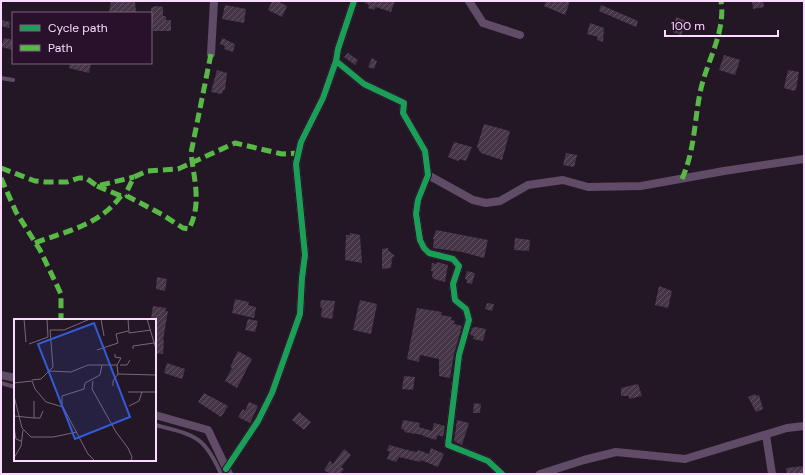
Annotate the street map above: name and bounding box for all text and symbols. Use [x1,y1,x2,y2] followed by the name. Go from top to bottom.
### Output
[12,12,152,64] legend
[665,12,778,38] scale bar
[671,18,705,34] text: 100 m
[48,20,108,36] text: Cycle path
[48,40,73,56] text: Path
[14,319,156,461] inset map

